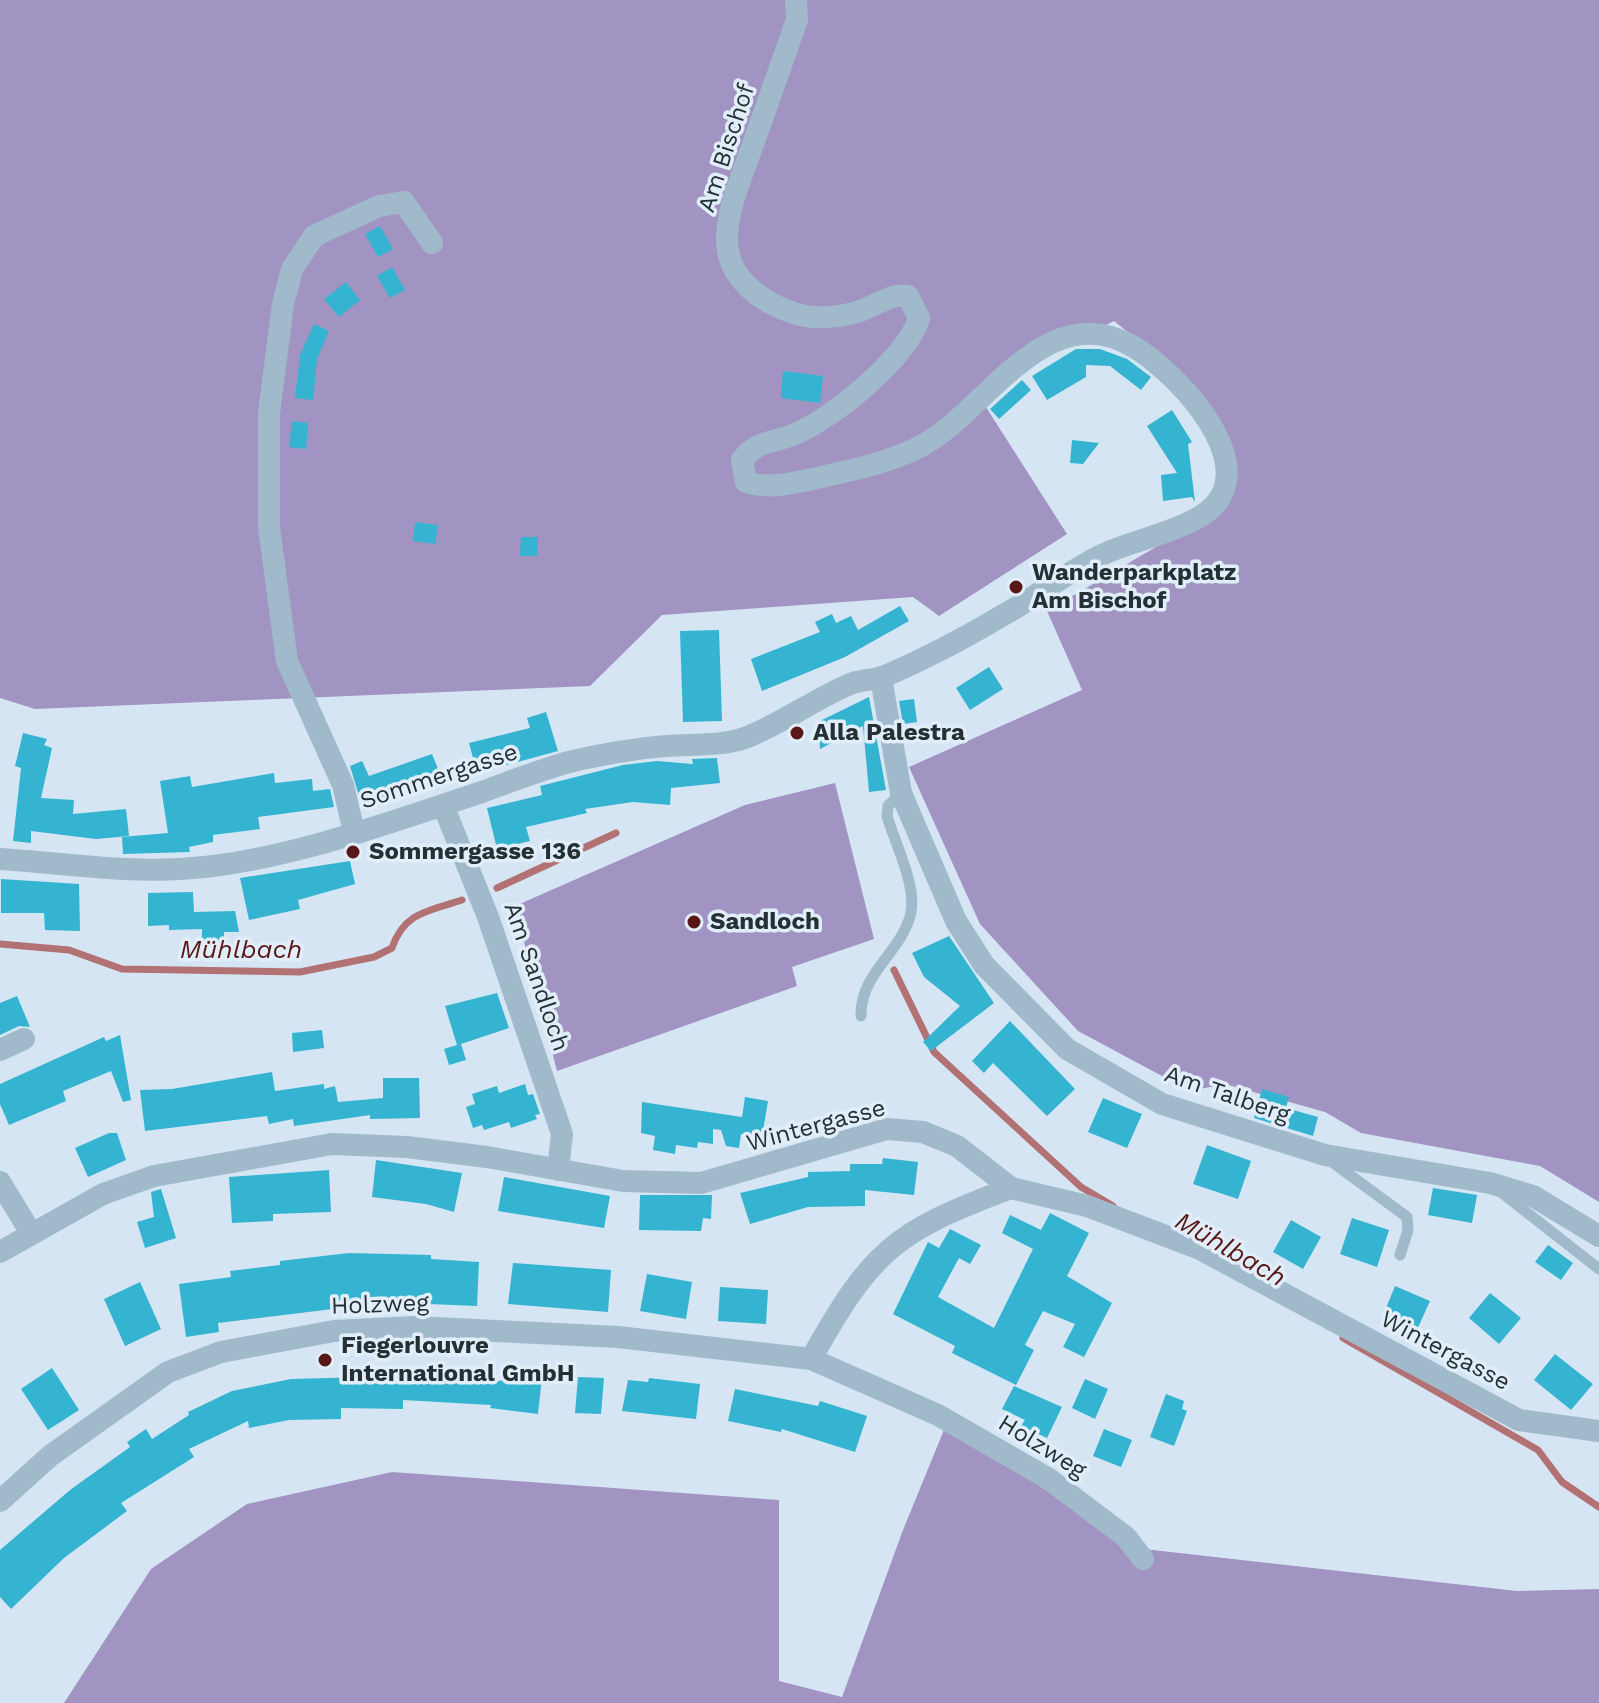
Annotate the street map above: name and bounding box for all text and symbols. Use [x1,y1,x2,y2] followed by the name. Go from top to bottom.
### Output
[693,80,761,216] street label: Am Bischof
[1032,559,1236,615] place label: Wanderparkplatz Am Bischof
[1007,578,1025,596] marker: Wanderparkplatz Am Bischof
[813,719,965,747] place label: Alla Palestra
[788,724,806,742] marker: Alla Palestra
[357,738,521,816] street label: Sommergasse
[369,838,581,866] place label: Sommergasse 136
[344,843,362,861] marker: Sommergasse 136
[497,899,575,1055] street label: Am Sandloch
[710,908,820,936] place label: Sandloch
[685,913,703,931] marker: Sandloch
[180,934,302,966] water label: Mühlbach
[1160,1060,1294,1130] street label: Am Talberg
[743,1094,889,1158] street label: Wintergasse
[1169,1206,1291,1294] water label: Mühlbach
[330,1289,430,1321] street label: Holzweg
[1375,1305,1515,1397] street label: Wintergasse
[341,1332,574,1388] place label: Fiegerlouvre International GmbH
[316,1351,334,1369] marker: Fiegerlouvre International GmbH
[993,1409,1091,1485] street label: Holzweg

